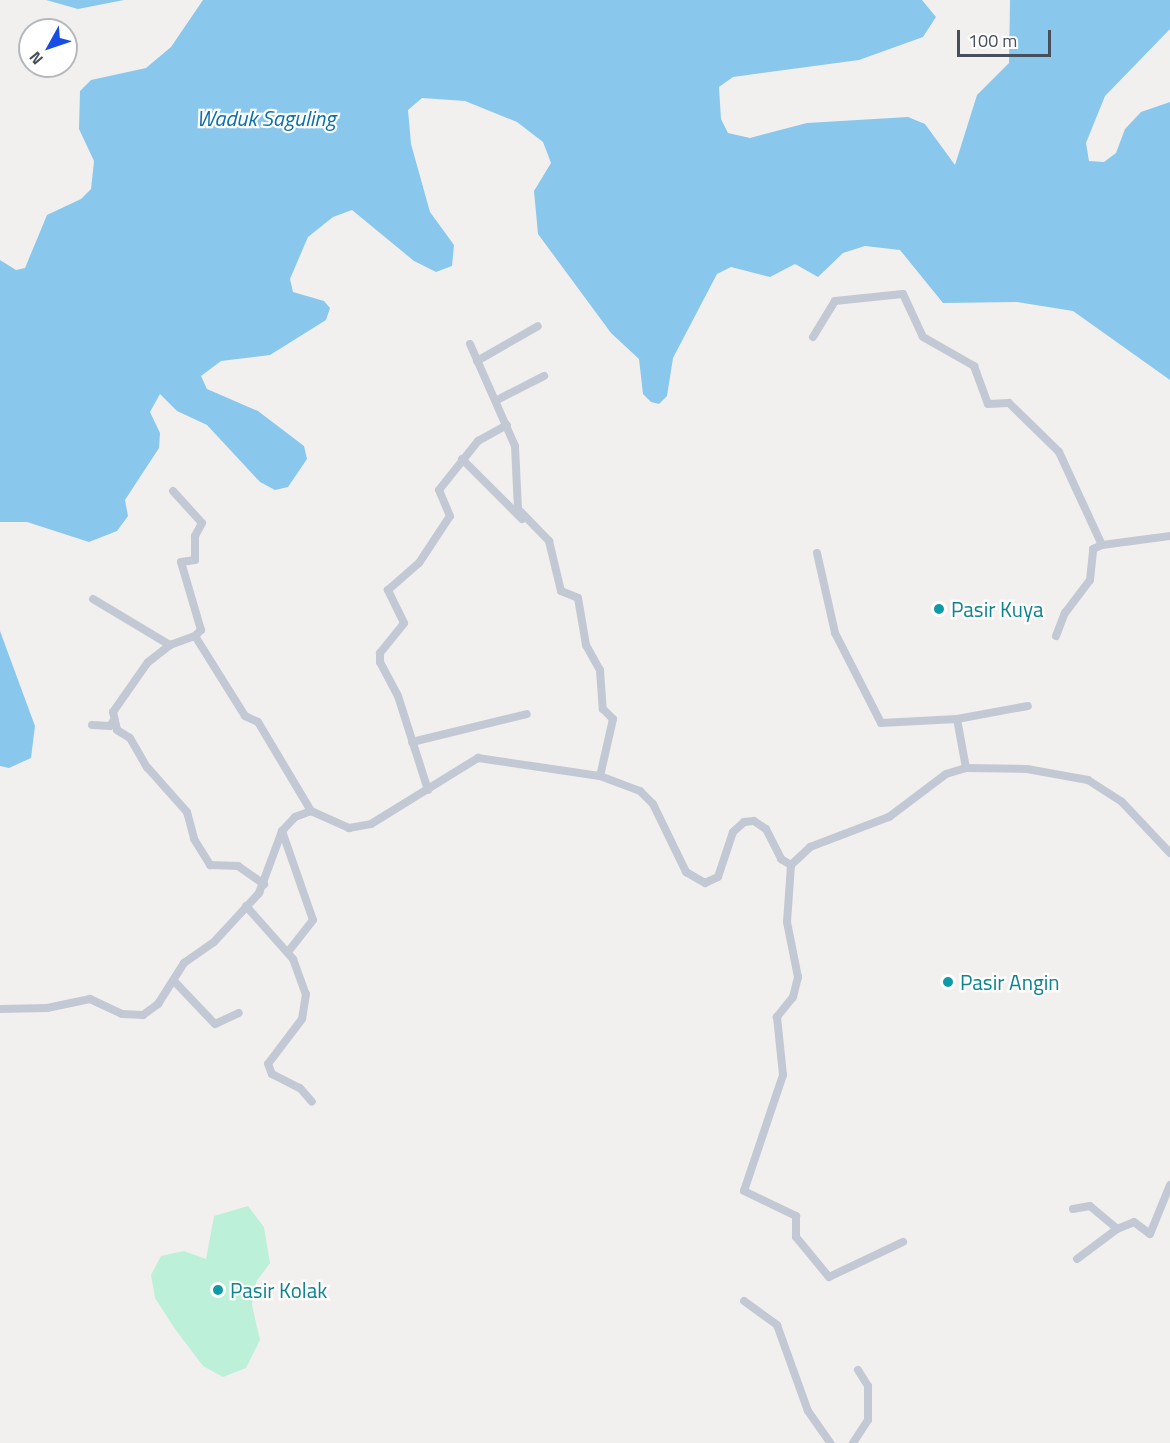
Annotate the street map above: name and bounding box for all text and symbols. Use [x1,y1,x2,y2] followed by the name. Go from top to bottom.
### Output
[18,18,78,78] north arrow
[960,18,1054,56] scale bar
[968,27,1017,54] text: 100 m
[23,46,49,70] text: N
[196,106,336,132] water label: Waduk Saguling
[951,596,1043,622] place label: Pasir Kuya
[932,602,946,616] marker: Pasir Kuya
[960,969,1060,995] place label: Pasir Angin
[941,975,955,989] marker: Pasir Angin
[230,1277,327,1303] place label: Pasir Kolak
[211,1283,225,1297] marker: Pasir Kolak

